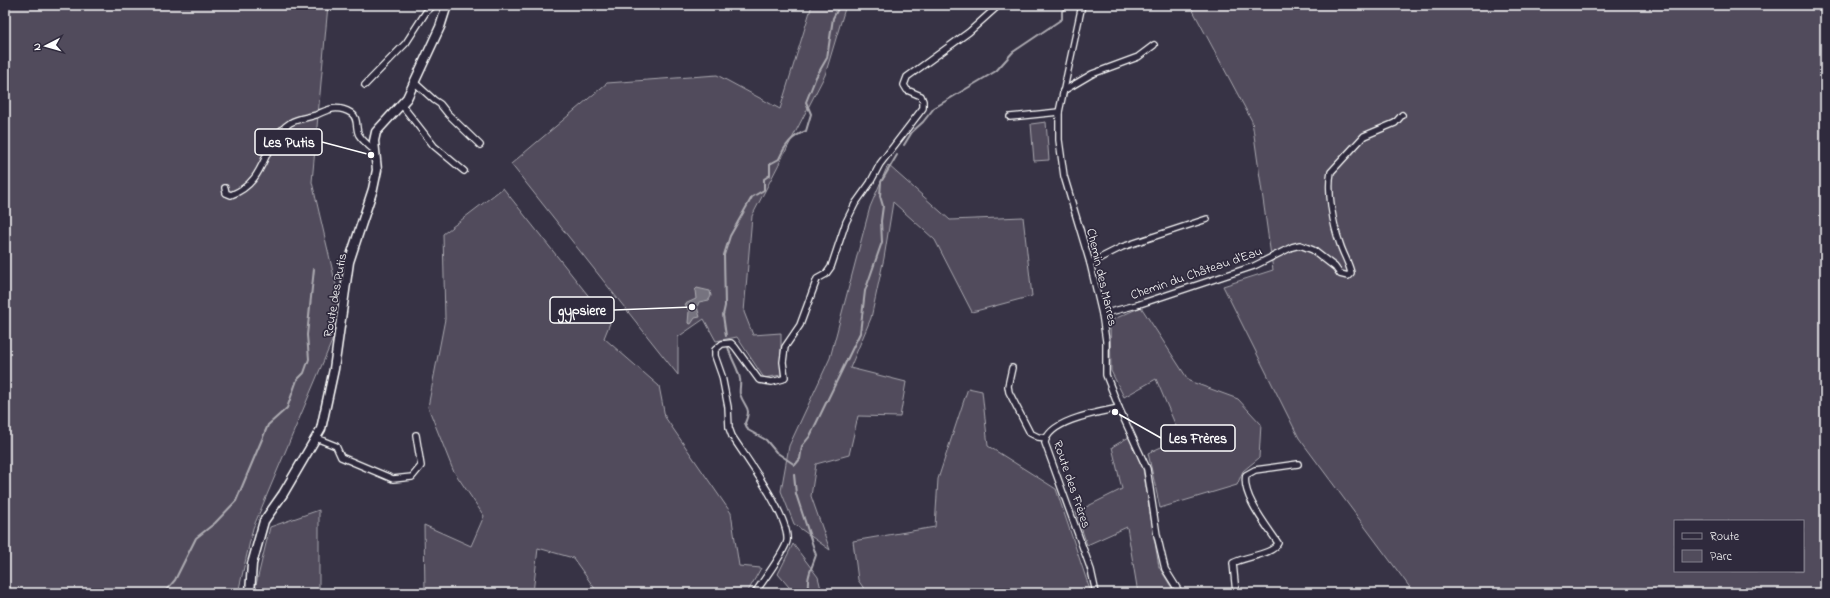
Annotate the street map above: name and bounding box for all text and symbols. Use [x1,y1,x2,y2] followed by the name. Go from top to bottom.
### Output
[26,26,66,66] north arrow
[29,42,45,51] text: N
[255,129,322,155] callout: Les Putis
[263,133,315,154] text: Les Putis
[1081,227,1122,328] street label: Chemin des Marres
[1128,242,1265,305] street label: Chemin du Château d'Eau
[319,251,352,339] street label: Route des Putis
[550,297,614,323] callout: gypsiere
[557,301,607,324] text: gypsiere
[1161,425,1235,451] callout: Les Frères
[1169,429,1227,450] text: Les Frères
[1048,438,1096,531] street label: Route des Frères
[1674,520,1804,572] legend
[1710,528,1740,546] text: Route
[1710,548,1732,566] text: Parc

